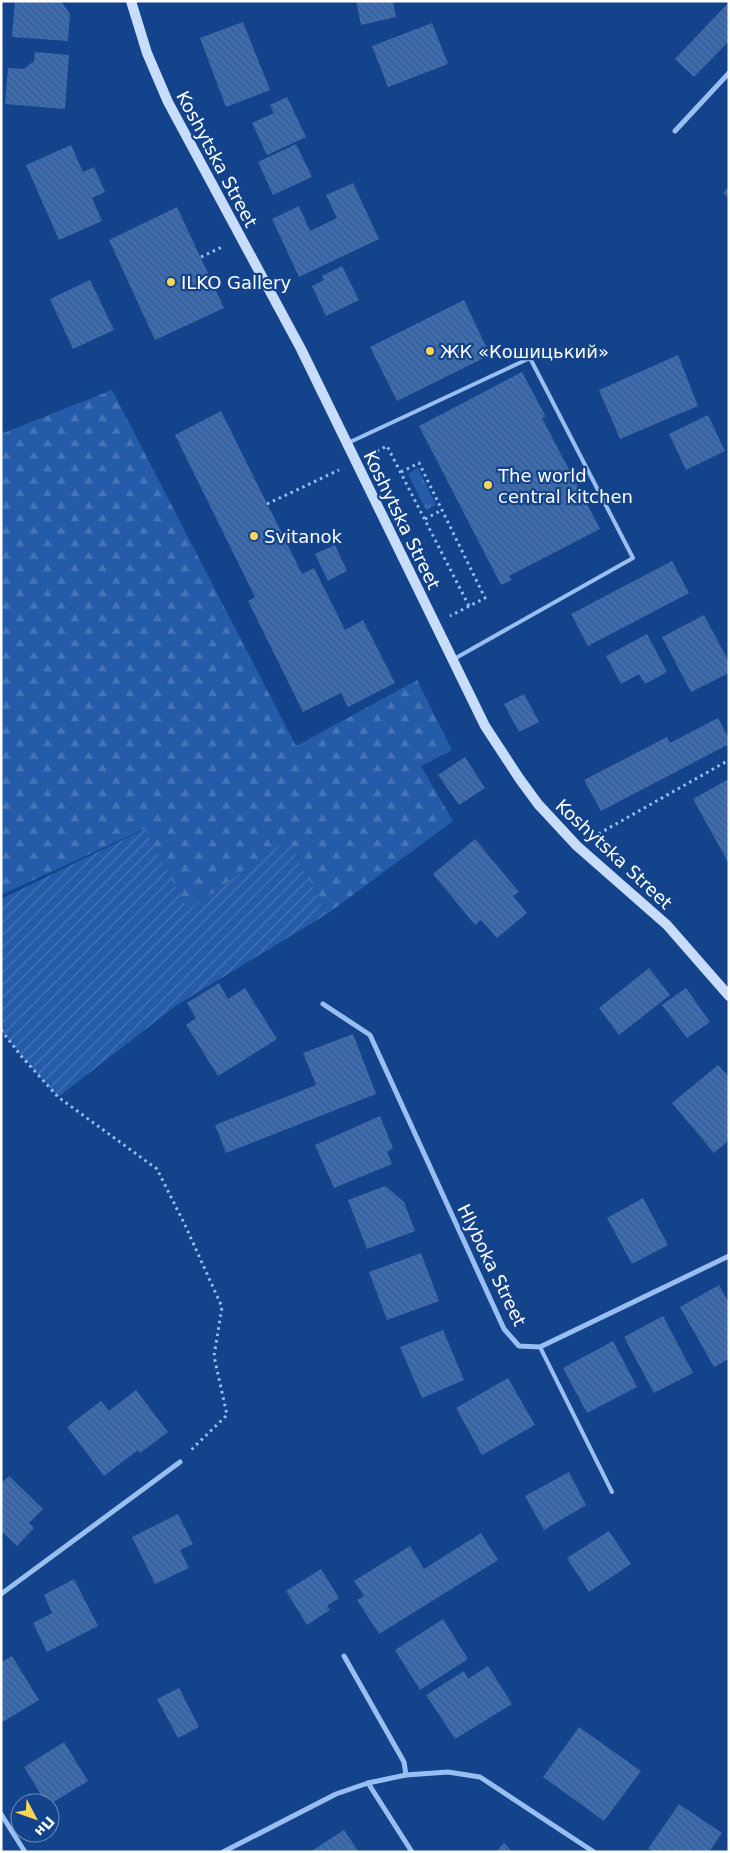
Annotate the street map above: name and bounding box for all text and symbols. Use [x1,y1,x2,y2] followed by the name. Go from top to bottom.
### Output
[172,87,262,231] street label: Koshytska Street
[181,272,292,293] place label: ILKO Gallery
[165,276,177,288] marker: ILKO Gallery
[440,341,609,362] place label: ЖК «Кошицький»
[424,345,436,357] marker: ЖК «Кошицький»
[359,447,445,593] street label: Koshytska Street
[497,465,633,507] place label: The world central kitchen
[482,479,494,491] marker: The world central kitchen
[264,526,343,547] place label: Svitanok
[248,530,260,542] marker: Svitanok
[551,795,677,913] street label: Koshytska Street
[453,1201,531,1329] street label: Hlyboka Street
[10,1793,60,1843] north arrow
[32,1813,58,1840] text: Пн

